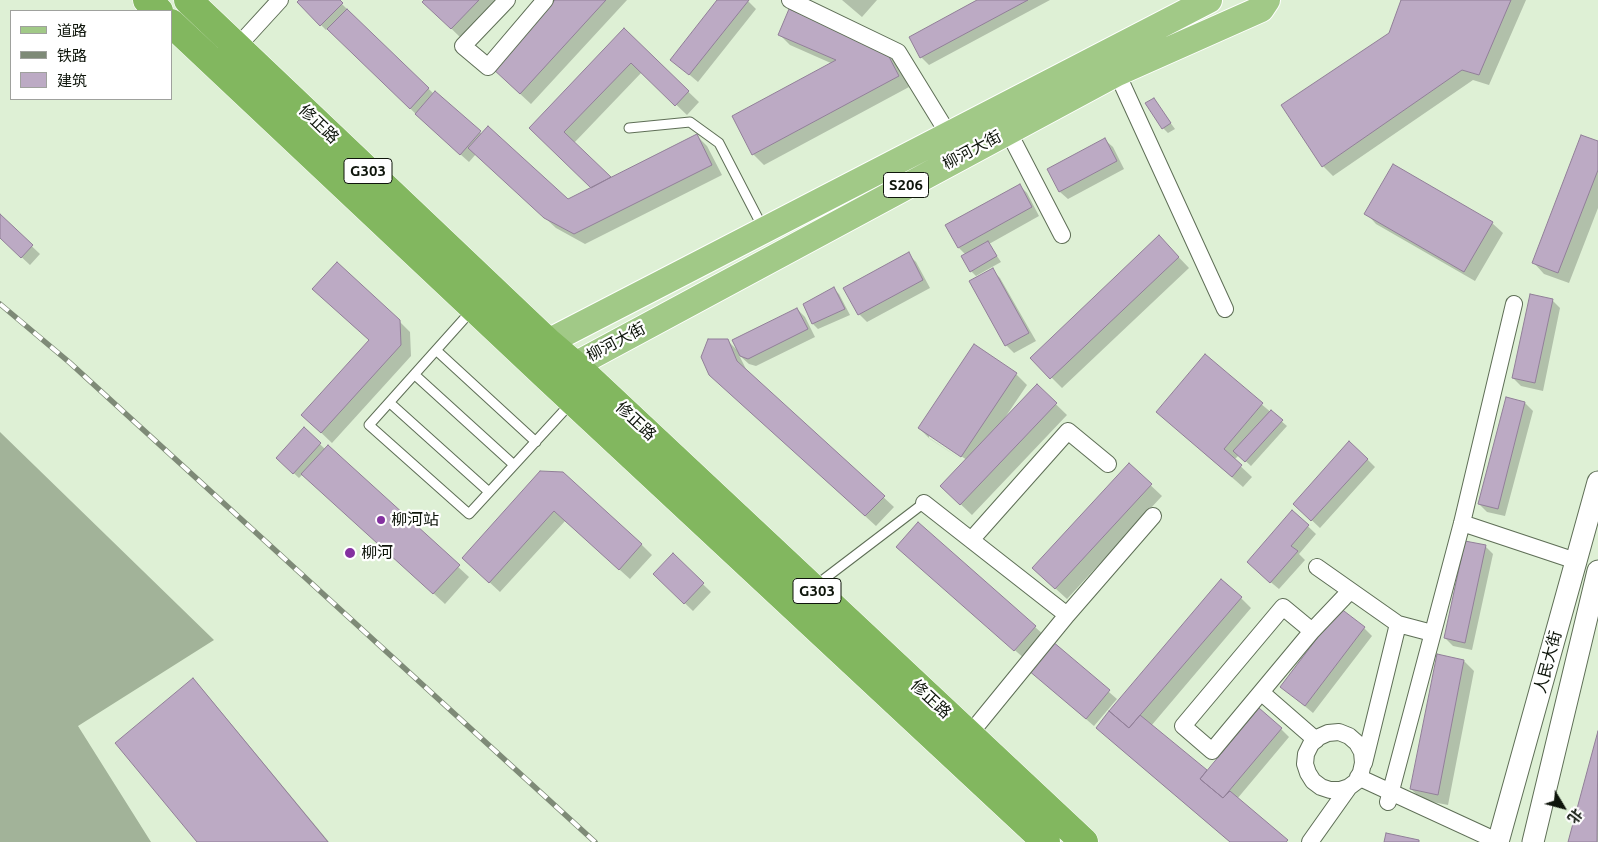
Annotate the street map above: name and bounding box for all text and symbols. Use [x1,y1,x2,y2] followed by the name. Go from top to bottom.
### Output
[10,10,172,100] legend
[57,22,87,39] text: 道路
[57,47,87,64] text: 铁路
[57,72,87,89] text: 建筑
[295,100,343,148] street label: 修正路
[939,127,1005,173] street label: 柳河大街
[344,158,392,184] road number: G303
[884,172,928,198] road number: S206
[583,319,649,365] street label: 柳河大街
[612,398,660,444] street label: 修正路
[391,510,439,530] place label: 柳河站
[375,514,387,526] marker: 柳河站
[361,543,393,563] place label: 柳河
[343,546,357,560] marker: 柳河
[793,578,841,604] road number: G303
[1530,629,1566,695] street label: 人民大街
[907,676,955,722] street label: 修正路
[1538,782,1588,832] north arrow
[1564,806,1586,826] text: 北

